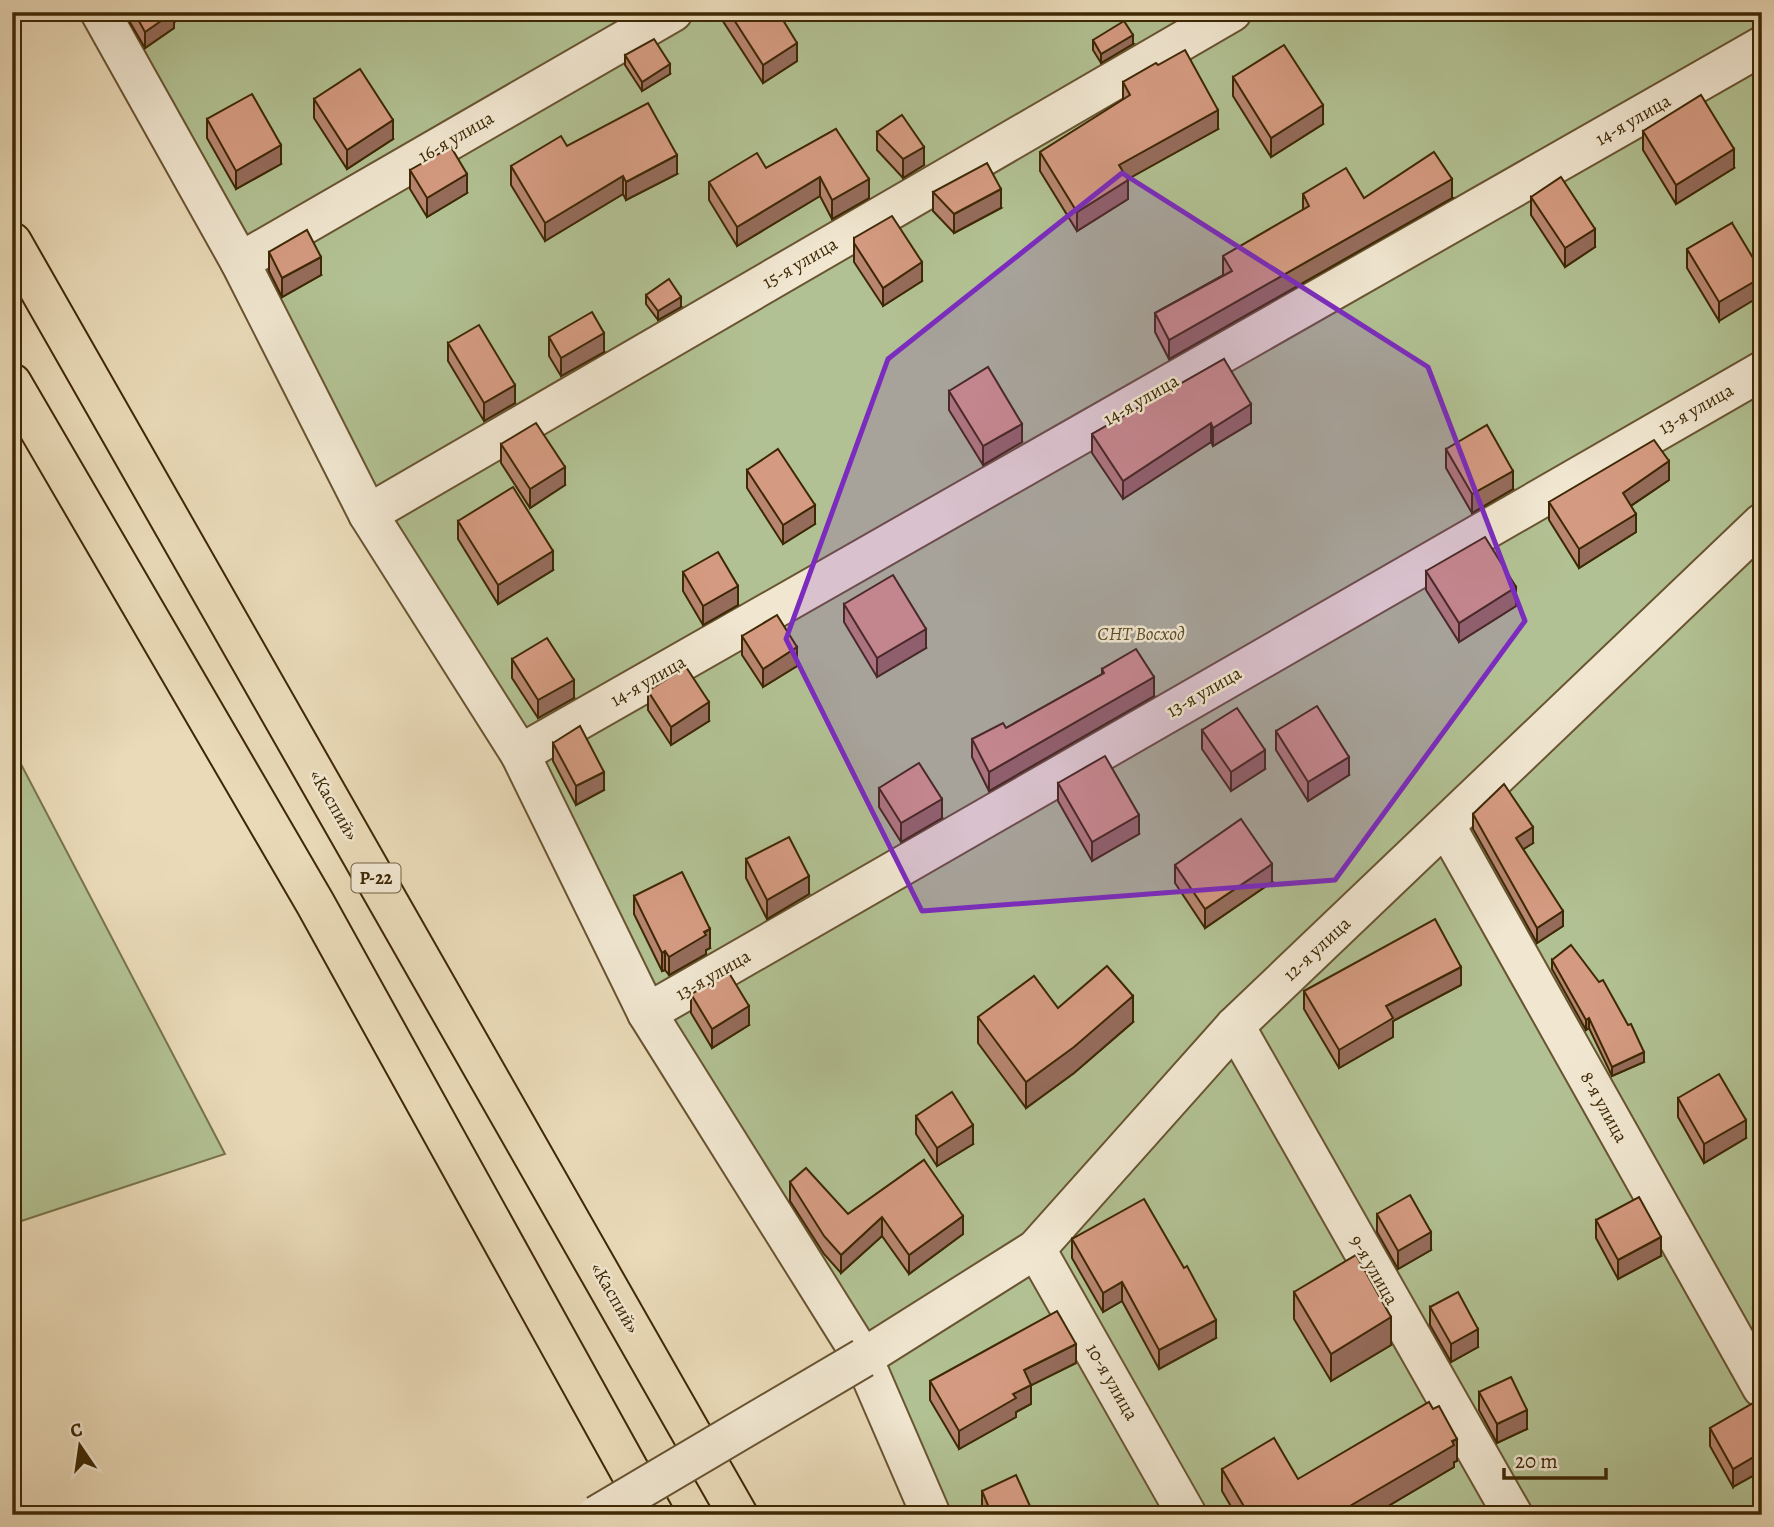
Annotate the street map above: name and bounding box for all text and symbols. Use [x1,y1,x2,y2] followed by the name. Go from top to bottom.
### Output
[1590,88,1676,152] street label: 14-я улица
[413,105,499,169] street label: 16-я улица
[758,231,843,295] street label: 15-я улица
[1098,368,1184,432] street label: 14-я улица
[1654,377,1739,441] street label: 13-я улица
[1097,621,1185,647] park label: СНТ Восход
[605,649,691,713] street label: 14-я улица
[1162,660,1247,724] street label: 13-я улица
[303,765,365,845] street label: «Каспий»
[352,864,400,892] road number: Р-22
[1277,911,1357,987] street label: 12-я улица
[671,943,756,1007] street label: 13-я улица
[1574,1067,1634,1147] street label: 8-я улица
[1344,1230,1405,1310] street label: 9-я улица
[584,1258,646,1338] street label: «Каспий»
[1080,1339,1145,1425] street label: 10-я улица
[46,1412,116,1482] north arrow
[68,1416,85,1444] text: С
[1504,1436,1606,1480] scale bar
[1515,1447,1558,1475] text: 20 m

